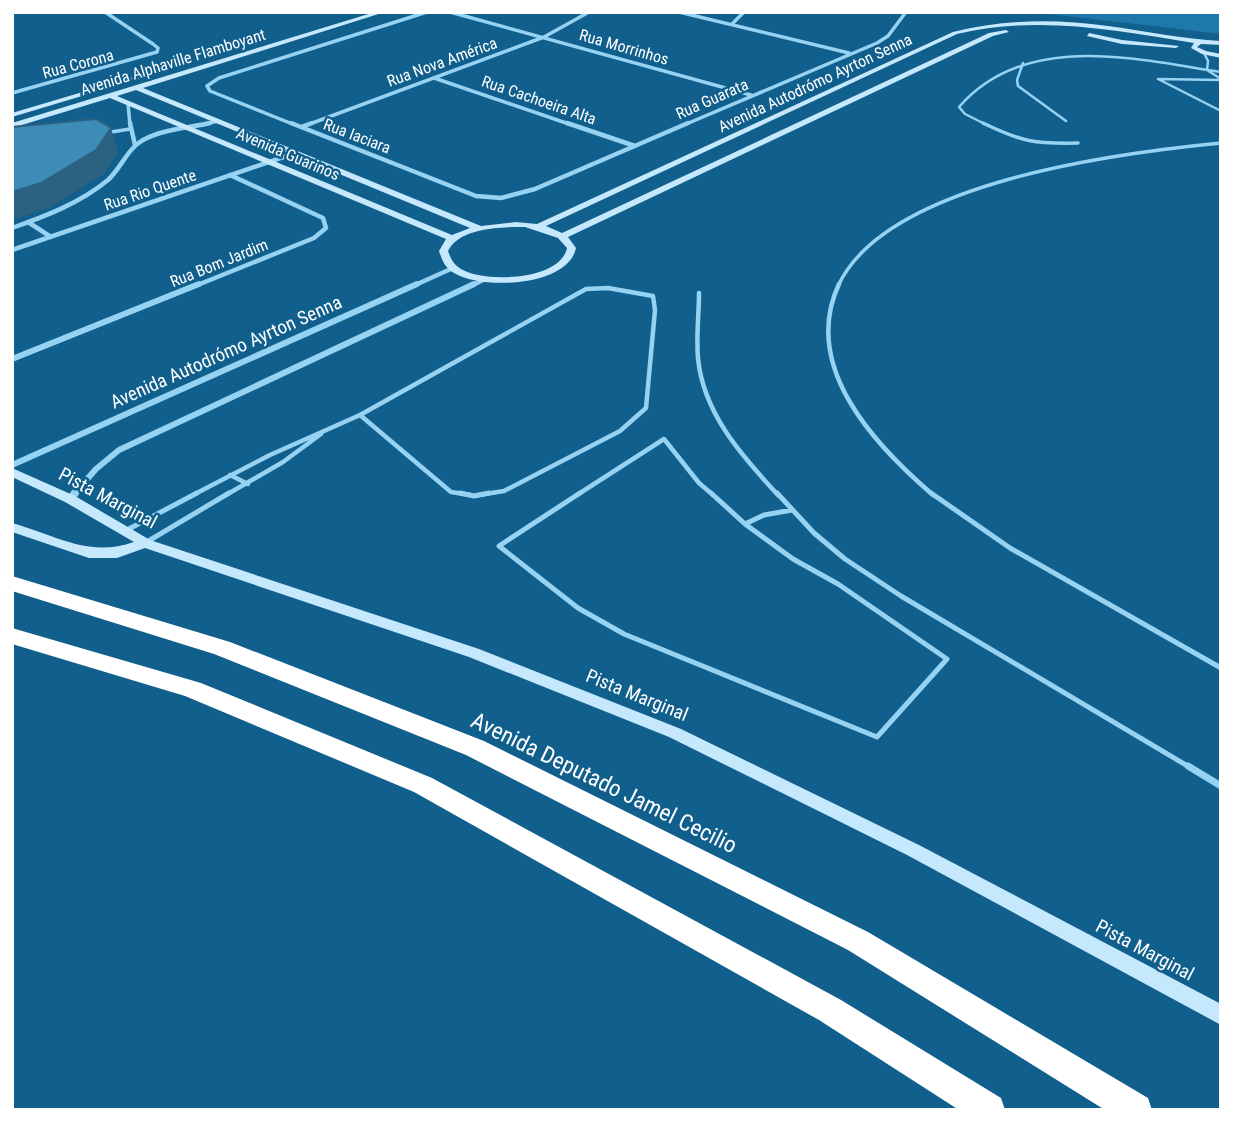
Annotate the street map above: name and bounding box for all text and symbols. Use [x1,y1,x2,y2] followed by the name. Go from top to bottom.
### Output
[78,25,268,99] street label: Avenida Alphaville Flamboyant
[577,25,671,69] street label: Rua Morrinhos
[715,30,915,136] street label: Avenida Autodrómo Ayrton Senna
[384,33,500,91] street label: Rua Nova América
[40,45,116,83] street label: Rua Corona
[479,72,599,128] street label: Rua Cachoeira Alta
[673,75,751,123] street label: Rua Guarata
[321,115,393,157] street label: Rua Iaciara
[234,124,342,184] street label: Avenida Guarinos
[101,165,199,215] street label: Rua Rio Quente
[167,235,271,291] street label: Rua Bom Jardim
[107,290,345,414] street label: Avenida Autodrómo Ayrton Senna
[55,462,161,534] street label: Pista Marginal
[583,664,691,726] street label: Pista Marginal
[467,707,741,859] street label: Avenida Deputado Jamel Cecilio
[1092,914,1198,986] street label: Pista Marginal

